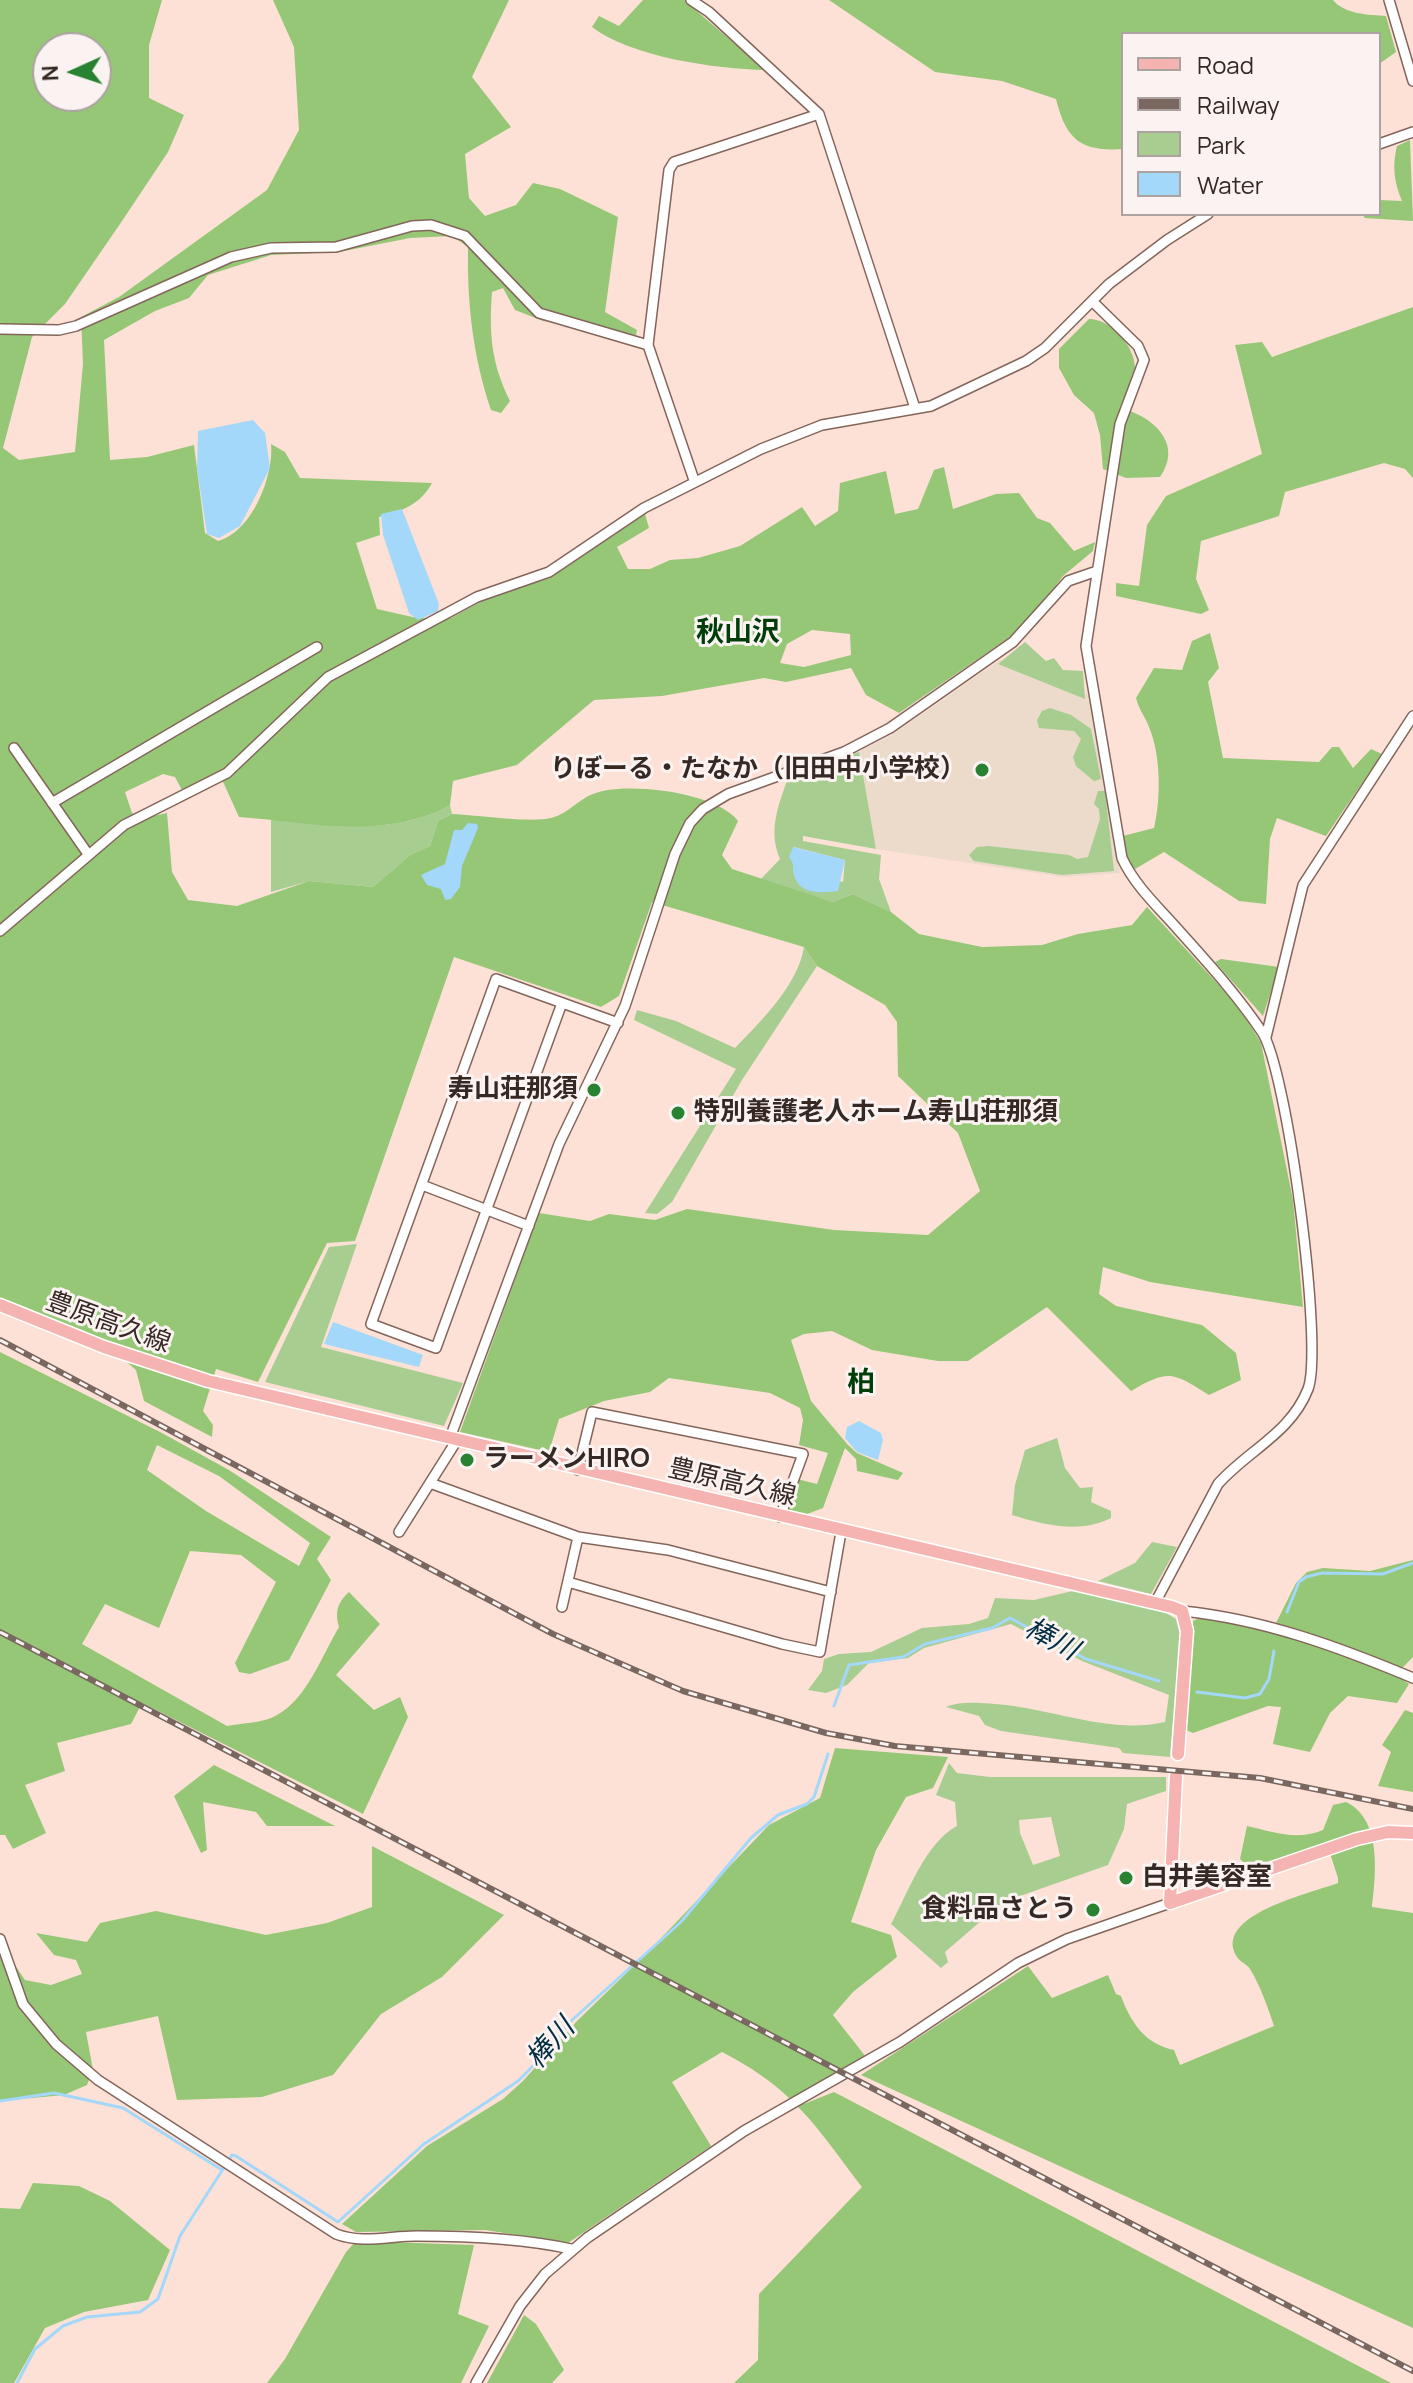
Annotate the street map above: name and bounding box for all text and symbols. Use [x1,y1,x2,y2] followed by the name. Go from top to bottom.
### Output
[32,32,112,112] north arrow
[1121,32,1381,216] legend
[1197,48,1254,81] text: Road
[35,64,65,82] text: N
[1197,88,1280,121] text: Railway
[1197,128,1245,161] text: Park
[1197,168,1264,201] text: Water
[696,616,780,650] district label: 秋山沢
[550,754,966,786] place label: りぼーる・たなか（旧田中小学校）
[973,761,991,779] marker: りぼーる・たなか（旧田中小学校）
[448,1074,578,1106] place label: 寿山荘那須
[585,1081,603,1099] marker: 寿山荘那須
[694,1097,1058,1129] place label: 特別養護老人ホーム寿山荘那須
[669,1104,687,1122] marker: 特別養護老人ホーム寿山荘那須
[42,1286,174,1360] street label: 豊原高久線
[847,1366,875,1400] district label: 柏
[483,1444,650,1476] place label: ラーメンHIRO
[458,1451,476,1469] marker: ラーメンHIRO
[665,1453,799,1513] street label: 豊原高久線
[1018,1612,1084,1668] water label: 棒川
[1142,1862,1272,1894] place label: 白井美容室
[1117,1869,1135,1887] marker: 白井美容室
[921,1894,1077,1926] place label: 食料品さとう
[1084,1901,1102,1919] marker: 食料品さとう
[520,2012,582,2076] water label: 棒川

